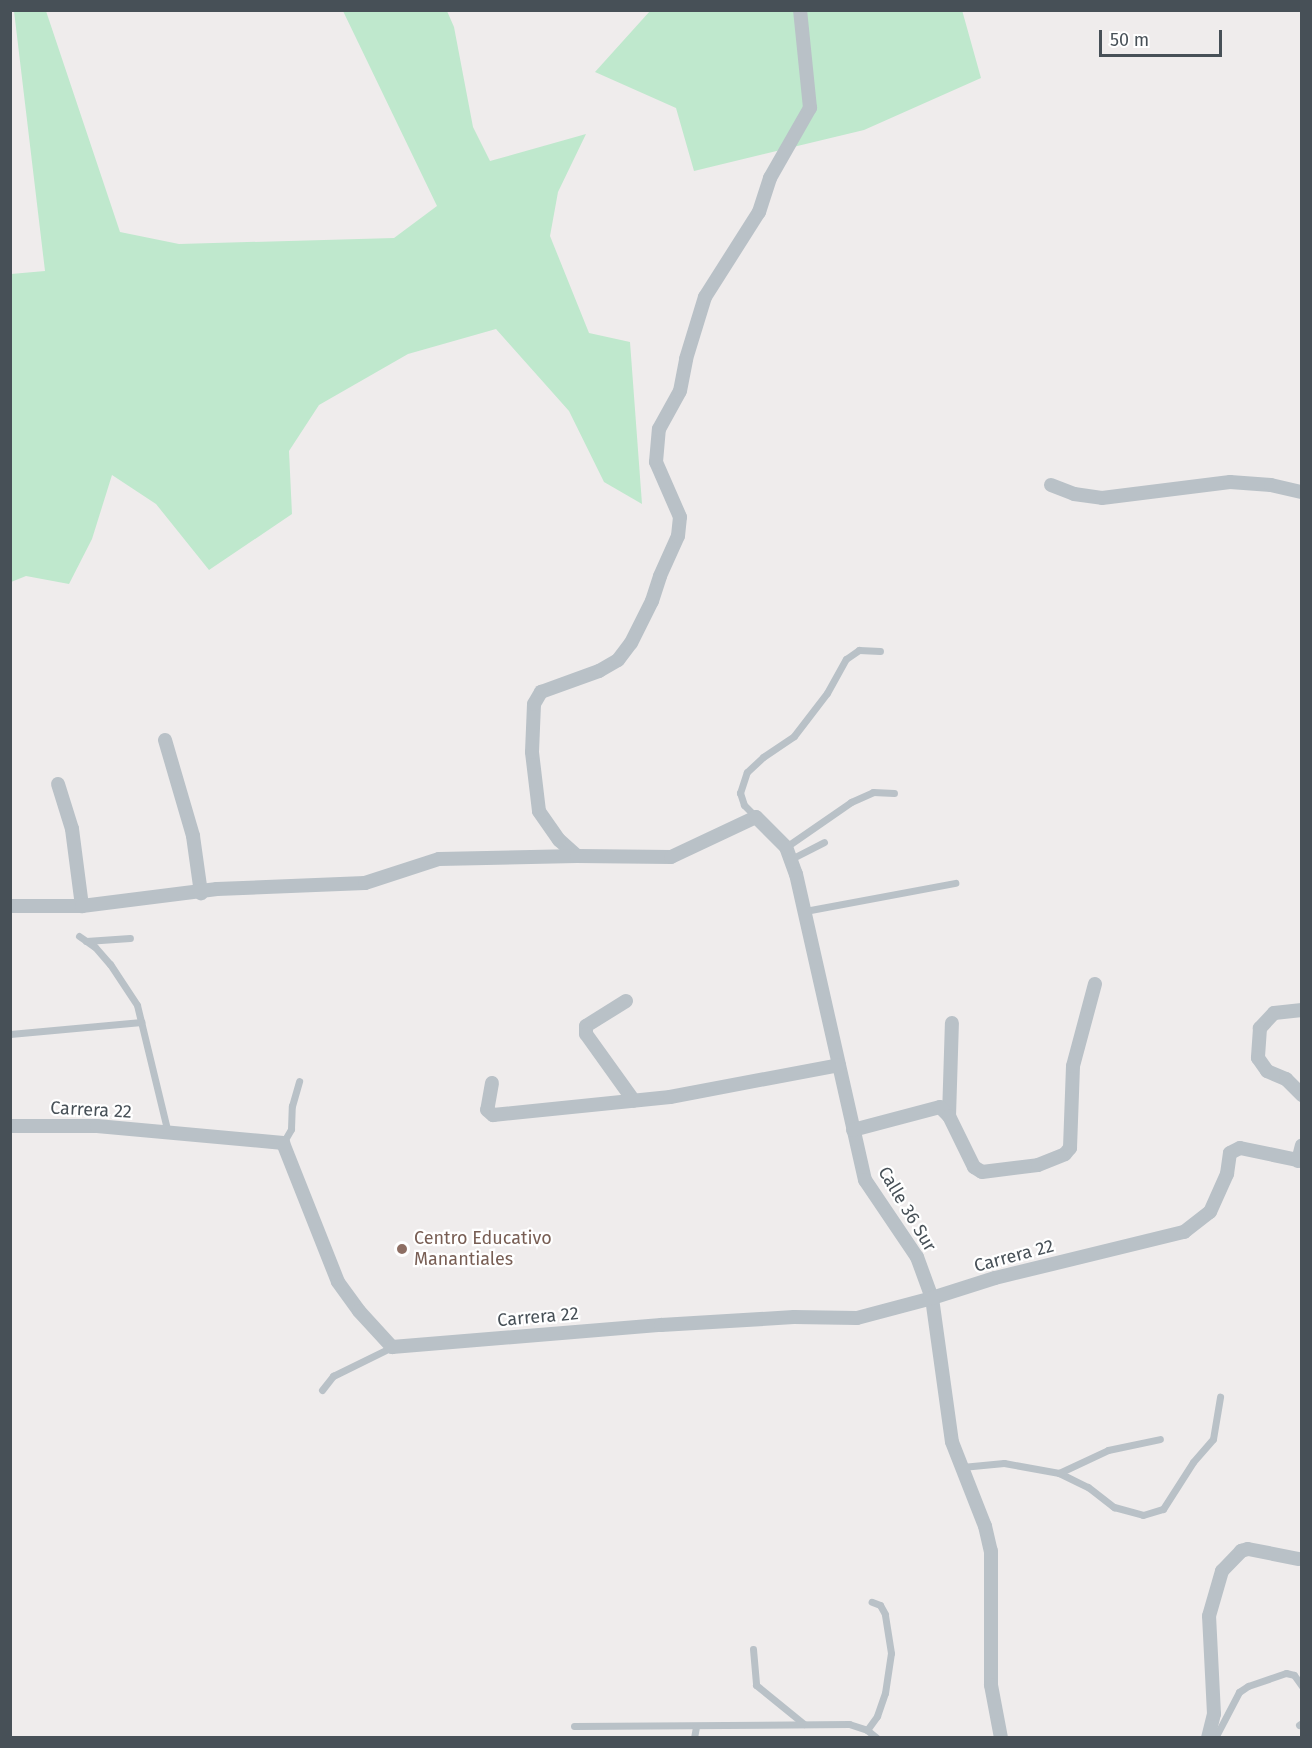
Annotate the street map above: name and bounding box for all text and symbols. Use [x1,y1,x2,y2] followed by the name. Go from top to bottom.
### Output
[1102,18,1225,56] scale bar
[1110,29,1149,51] text: 50 m
[50,1097,132,1123] street label: Carrera 22
[873,1163,941,1255] street label: Calle 36 Sur
[414,1228,552,1270] place label: Centro Educativo Manantiales
[972,1235,1056,1277] street label: Carrera 22
[395,1242,409,1256] marker: Centro Educativo Manantiales
[496,1303,580,1331] street label: Carrera 22

